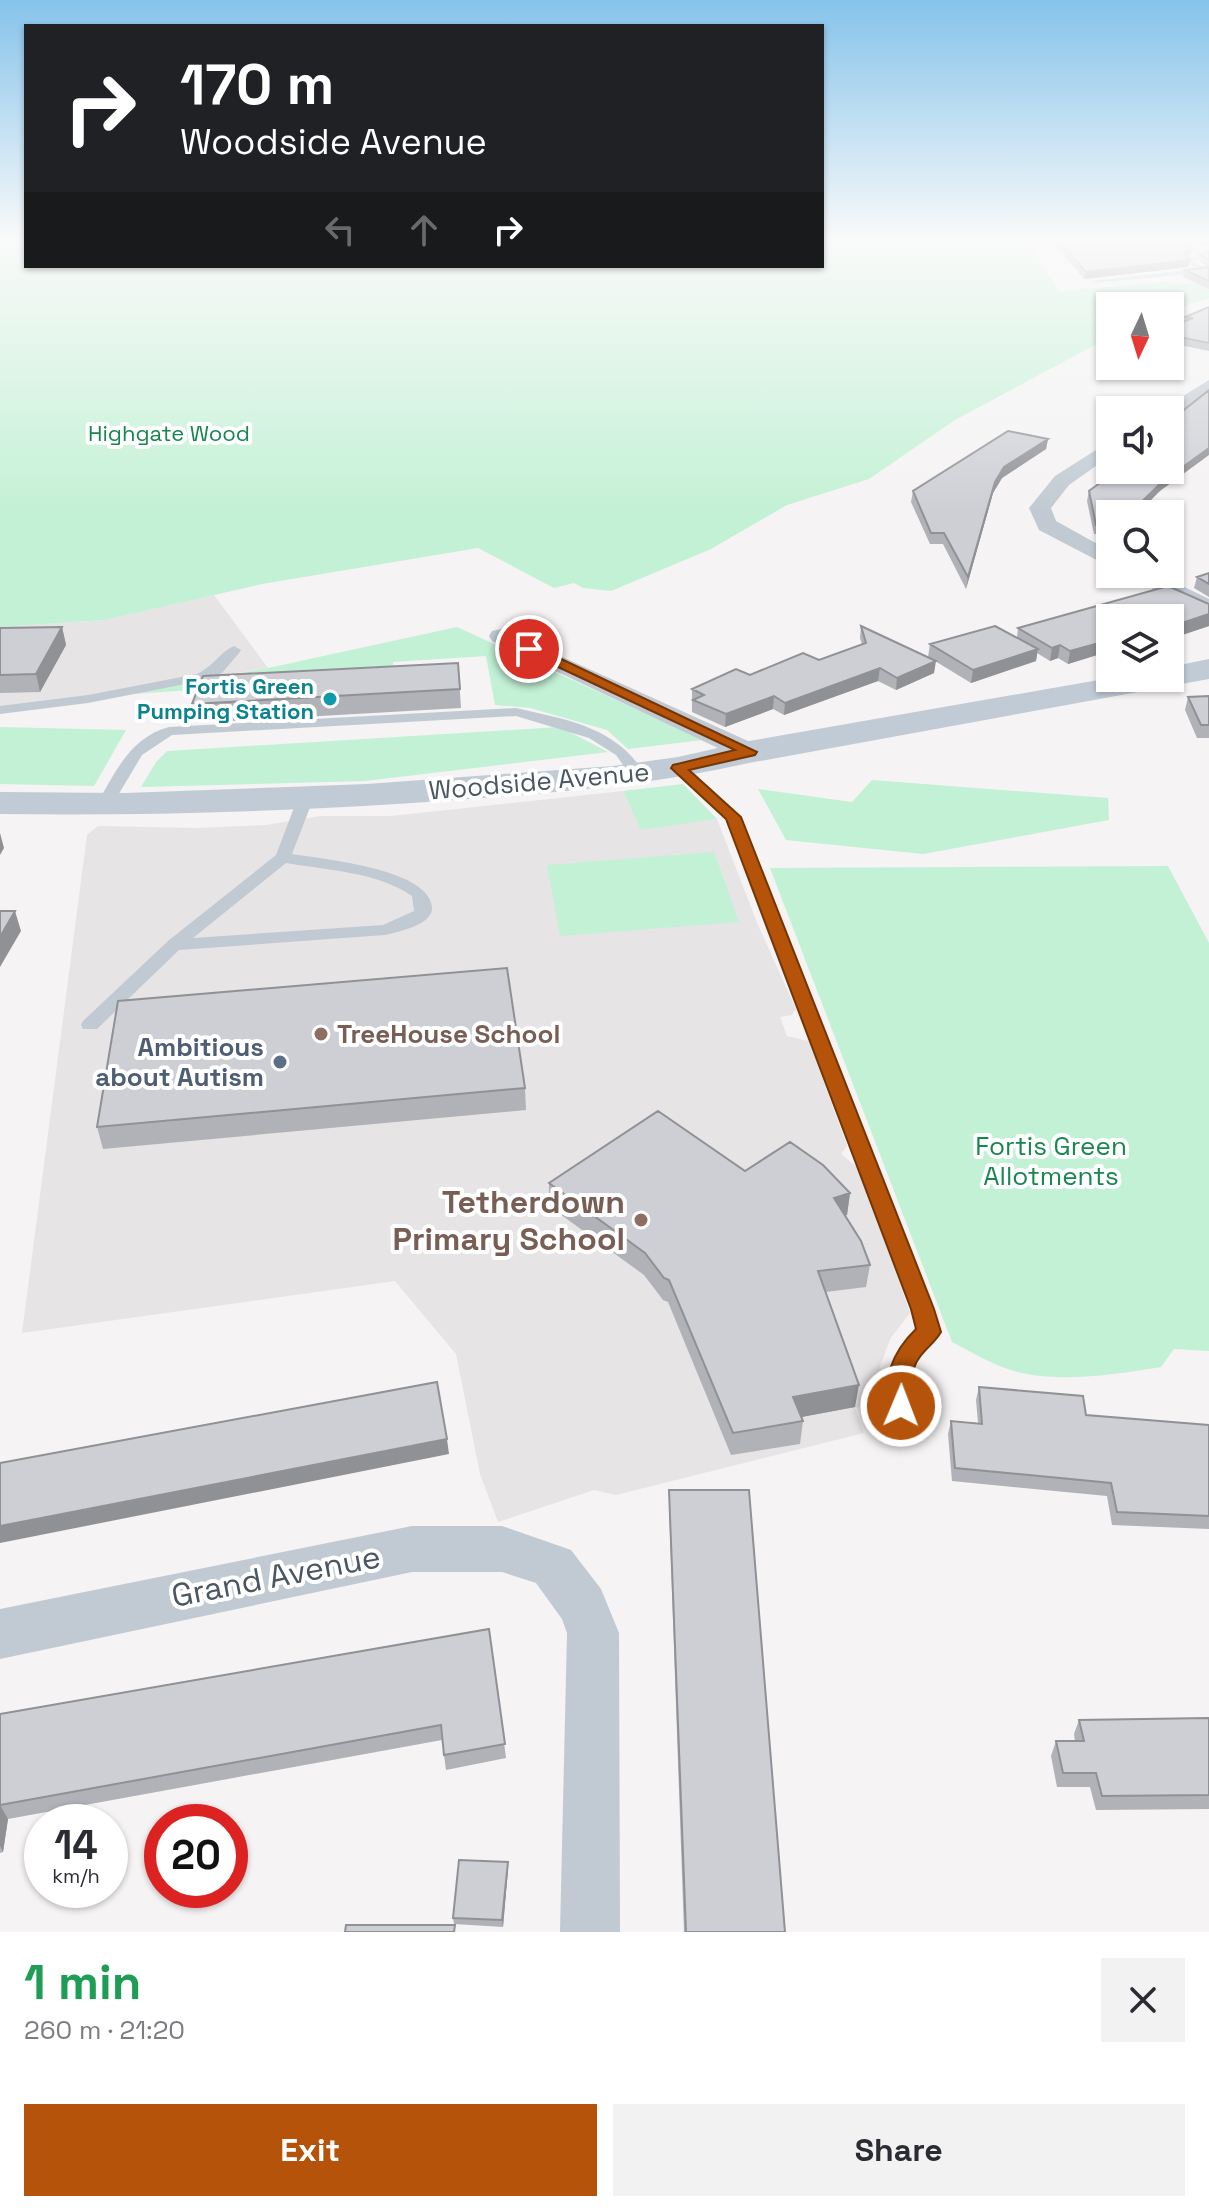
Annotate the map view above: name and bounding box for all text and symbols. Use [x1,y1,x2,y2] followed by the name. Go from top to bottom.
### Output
[180,49,334,120] text: 170 m
[48,56,152,160] icon: right
[180,119,487,165] text: Woodside Avenue
[318,208,362,252] icon: left
[402,208,446,252] icon: ahead
[486,208,530,252] icon: right
[1096,292,1184,380] north arrow
[1096,292,1184,692] map controls
[1096,396,1184,484] button: sound
[88,419,250,447] park label: Highgate Wood
[1096,500,1184,588] button: search
[1096,604,1184,692] button: layers
[495,615,563,683] pin
[507,627,551,671] icon: arrive
[137,672,314,725] place label: Fortis Green Pumping Station
[321,690,339,708] marker: Fortis Green Pumping Station
[427,754,651,808] street label: Woodside Avenue
[337,1017,560,1051] place label: TreeHouse School
[312,1025,330,1043] marker: TreeHouse School
[95,1030,264,1094] place label: Ambitious about Autism
[271,1053,289,1071] marker: Ambitious about Autism
[975,1129,1127,1193] park label: Fortis Green Allotments
[393,1182,625,1259] place label: Tetherdown Primary School
[632,1211,650,1229] marker: Tetherdown Primary School
[859,1364,943,1448] position arrow
[168,1536,384,1616] street label: Grand Avenue
[144,1804,248,1908] speed limit sign: 20
[54,1820,98,1871] text: 14
[52,1863,100,1889] text: km/h
[24,1952,141,2013] text: 1 min
[1101,1958,1185,2042] button: close
[24,2013,185,2047] text: 260 m · 21:20
[24,2104,597,2196] button: Exit
[613,2104,1185,2196] button: Share

